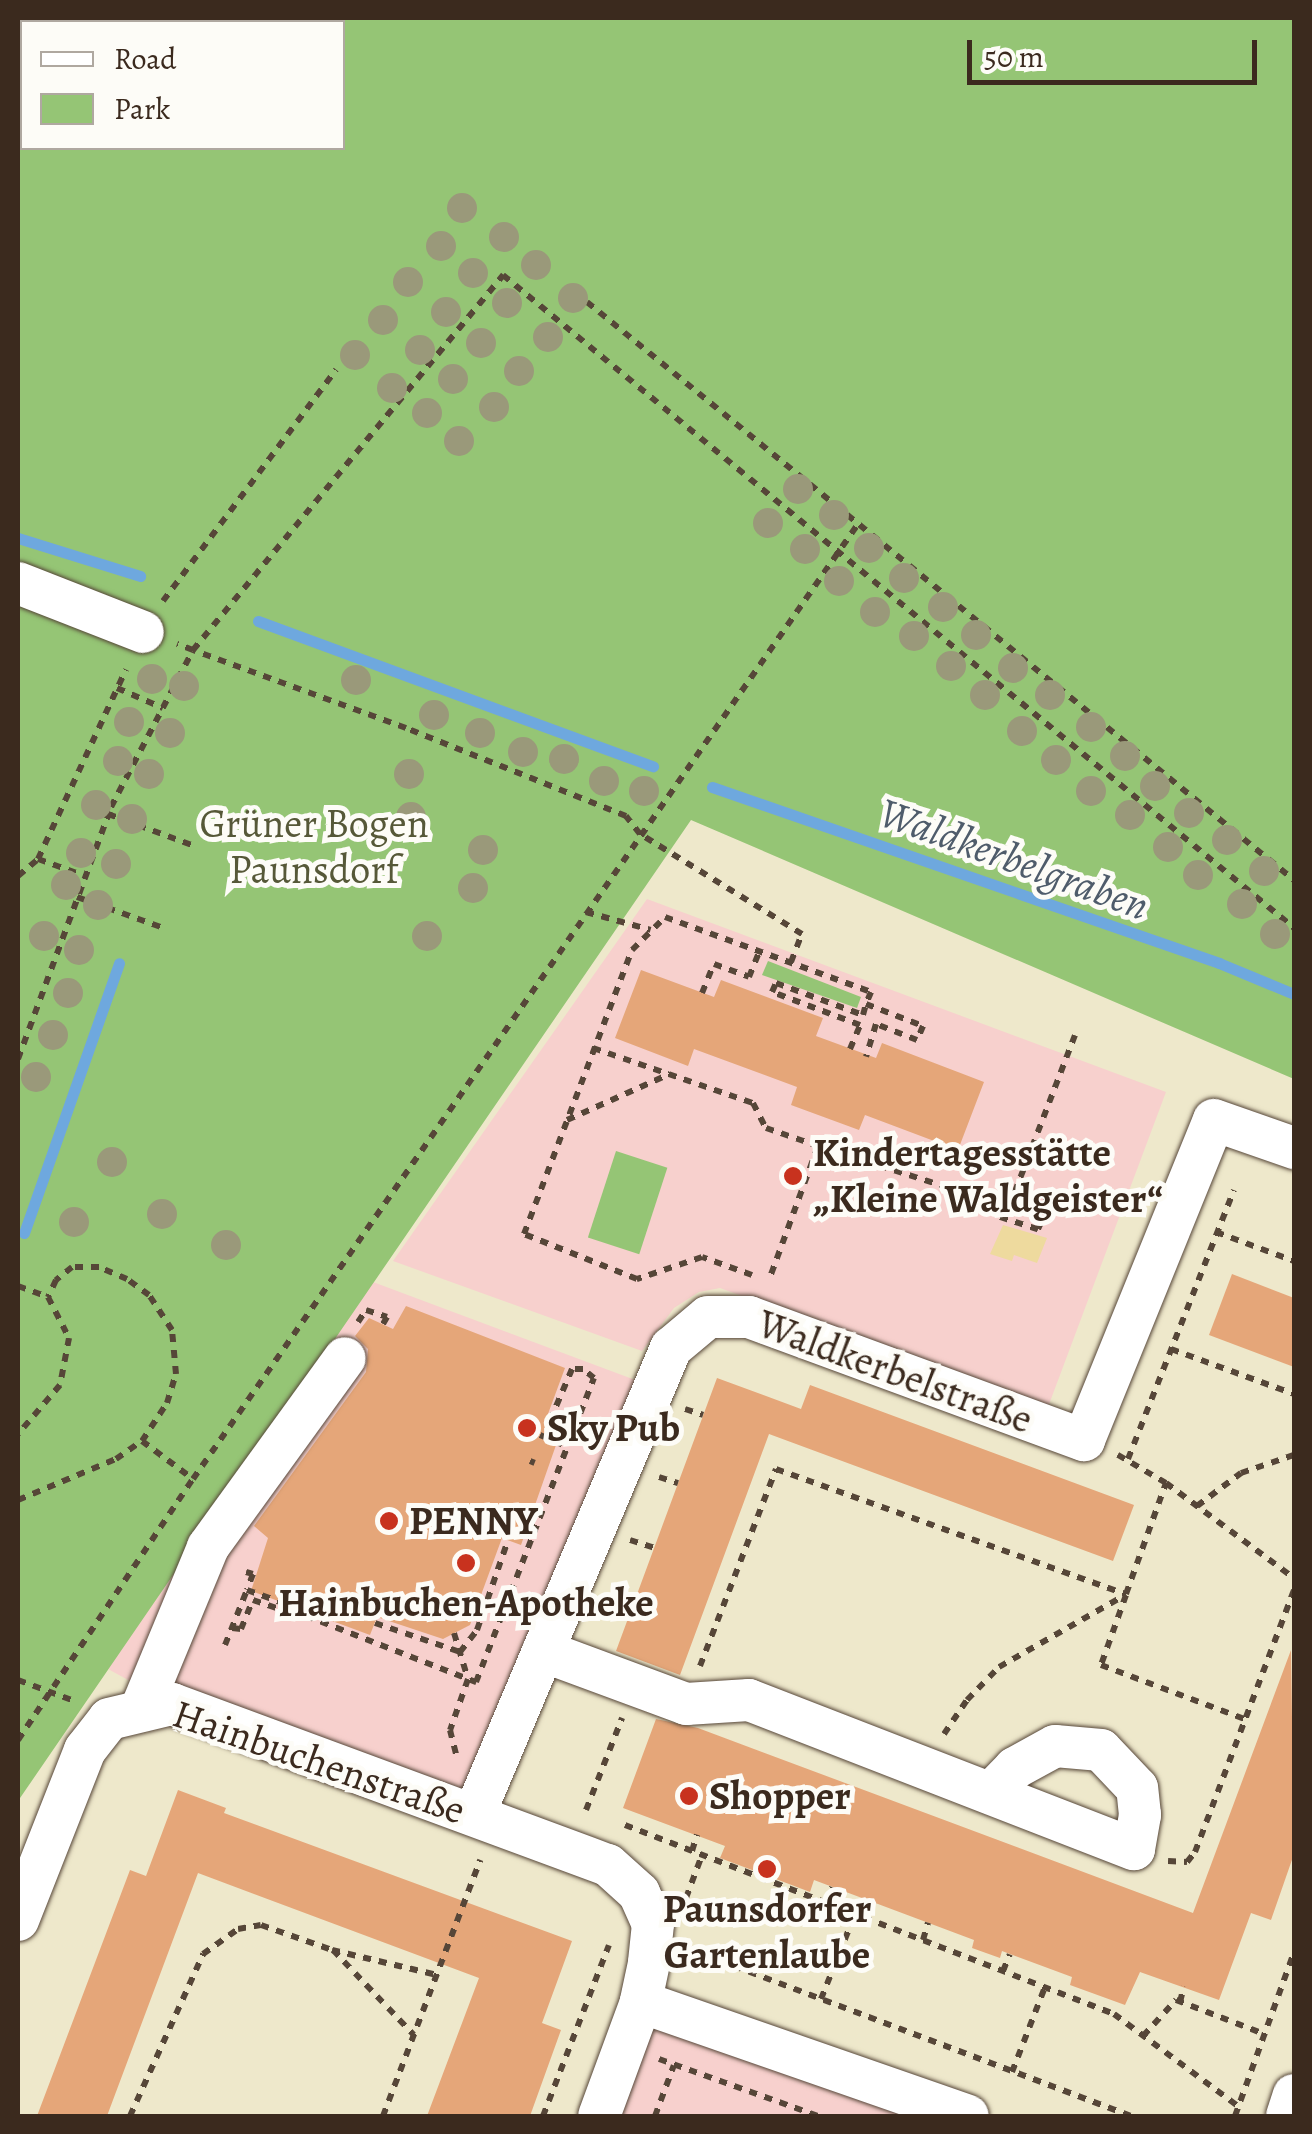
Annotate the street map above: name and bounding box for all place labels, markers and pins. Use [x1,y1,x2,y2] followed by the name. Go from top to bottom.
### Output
[813,1129,1163,1223] place label: Kindertagesstätte „Kleine Waldgeister“
[782,1165,804,1187] marker: Kindertagesstätte „Kleine Waldgeister“
[547,1404,680,1452] place label: Sky Pub
[516,1417,538,1439] marker: Sky Pub
[409,1497,538,1545] place label: PENNY
[378,1510,400,1532] marker: PENNY
[455,1552,477,1574] marker: Hainbuchen-Apotheke
[278,1579,654,1627] place label: Hainbuchen-Apotheke
[709,1772,851,1820] place label: Shopper
[678,1785,700,1807] marker: Shopper
[756,1858,778,1880] marker: Paunsdorfer Gartenlaube
[663,1885,871,1979] place label: Paunsdorfer Gartenlaube

